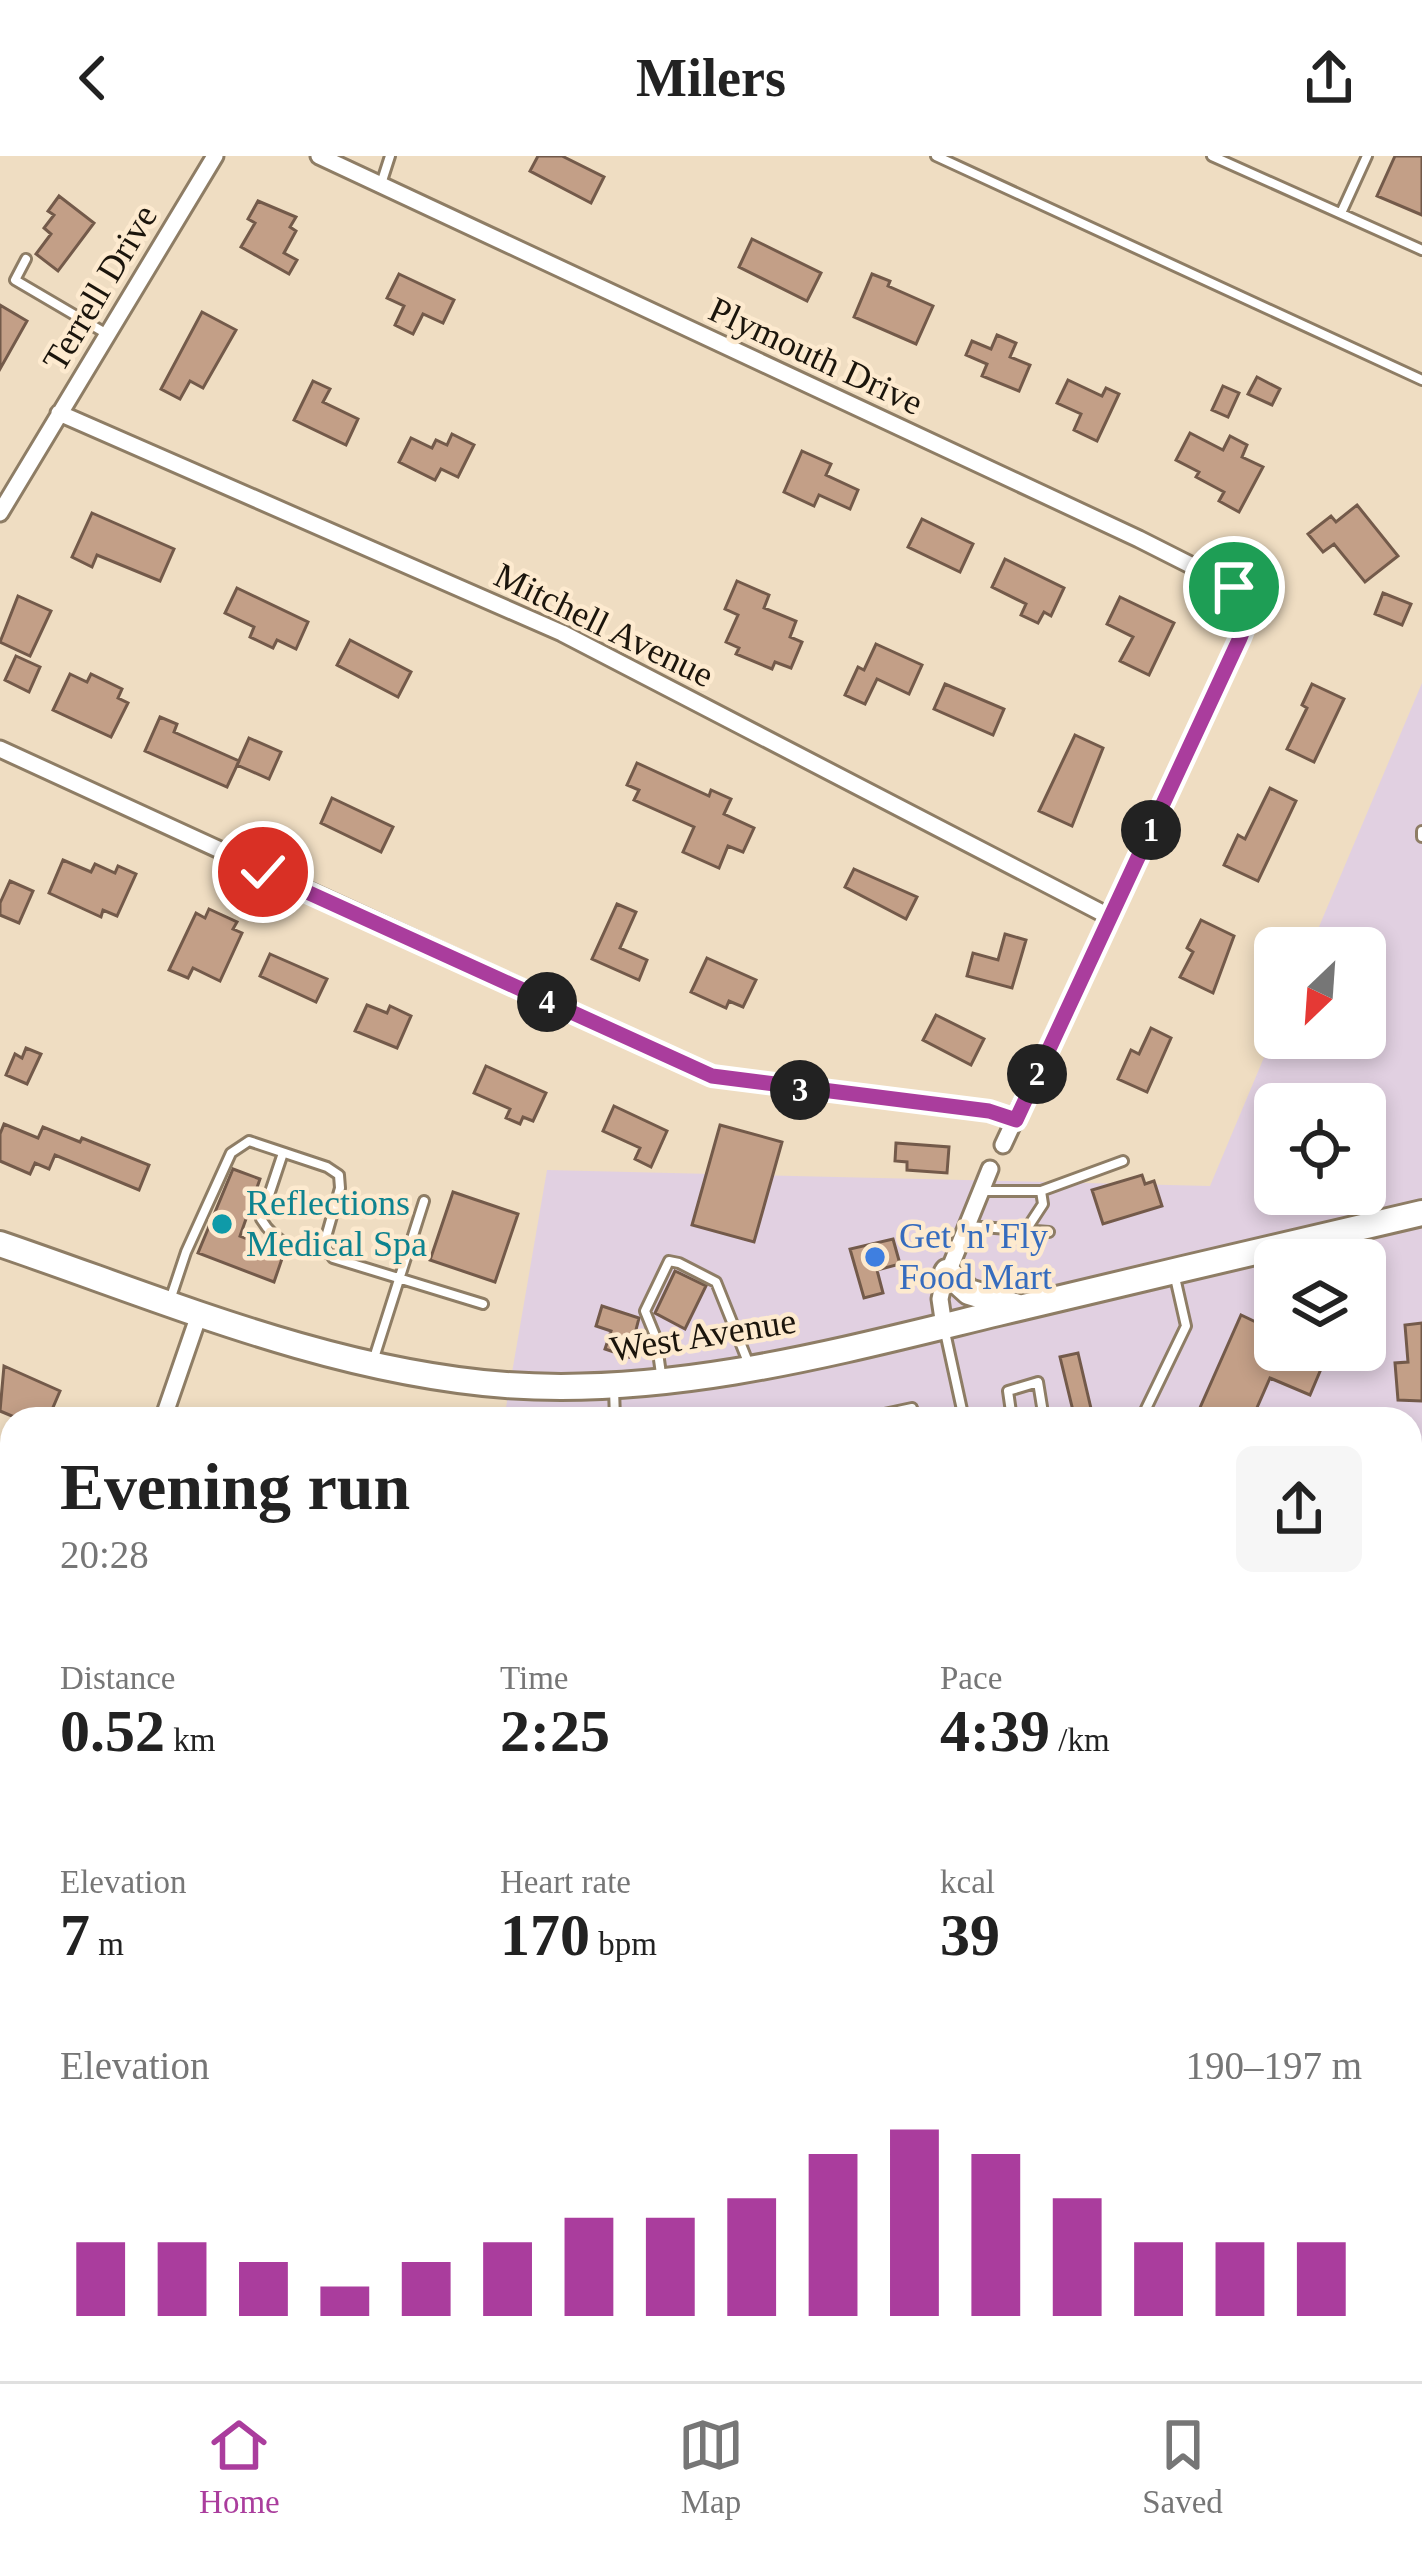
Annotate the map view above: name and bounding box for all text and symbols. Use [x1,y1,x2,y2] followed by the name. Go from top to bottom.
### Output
[60,45,126,111] icon: back
[1296,45,1362,111] icon: share
[636,48,786,108] text: Milers
[35,198,165,378] street label: Terrell Drive
[703,289,929,423] street label: Plymouth Drive
[1183,536,1285,638] pin
[1201,554,1267,620] icon: arrive
[488,555,720,695] street label: Mitchell Avenue
[1121,800,1181,860] pin: 1
[1143,812,1159,848] text: 1
[212,821,314,923] pin
[230,839,296,905] icon: check
[1254,927,1386,1059] north arrow
[1254,927,1386,1371] map controls
[517,972,577,1032] pin: 4
[539,984,555,1020] text: 4
[1007,1044,1067,1104] pin: 2
[1029,1056,1045,1092] text: 2
[770,1060,830,1120] pin: 3
[792,1072,808,1108] text: 3
[1254,1083,1386,1215] button: locate
[246,1183,427,1264] place label: Reflections Medical Spa
[209,1211,235,1237] marker: Reflections Medical Spa
[899,1216,1052,1297] place label: Get 'n' Fly Food Mart
[1254,1239,1386,1371] button: layers
[862,1244,888,1270] marker: Get 'n' Fly Food Mart
[607,1301,799,1369] street label: West Avenue
[1236,1446,1362,1572] button: share
[60,1450,410,1523] text: Evening run
[60,1533,149,1576] text: 20:28
[60,1660,175,1696] text: Distance
[500,1660,568,1696] text: Time
[940,1660,1002,1696] text: Pace
[60,1698,165,1764] text: 0.52
[500,1698,610,1764] text: 2:25
[940,1698,1050,1764] text: 4:39
[165,1722,215,1758] text: km
[1050,1722,1110,1758] text: /km
[60,1864,186,1900] text: Elevation
[500,1864,631,1900] text: Heart rate
[940,1864,995,1900] text: kcal
[60,1902,90,1968] text: 7
[500,1902,590,1968] text: 170
[940,1902,1000,1968] text: 39
[90,1926,124,1962] text: m
[590,1926,657,1962] text: bpm
[60,2044,209,2087] text: Elevation
[1185,2044,1362,2087] text: 190–197 m
[199,2412,280,2521] tab: Home
[678,2412,744,2521] tab: Map
[1142,2412,1223,2521] tab: Saved

